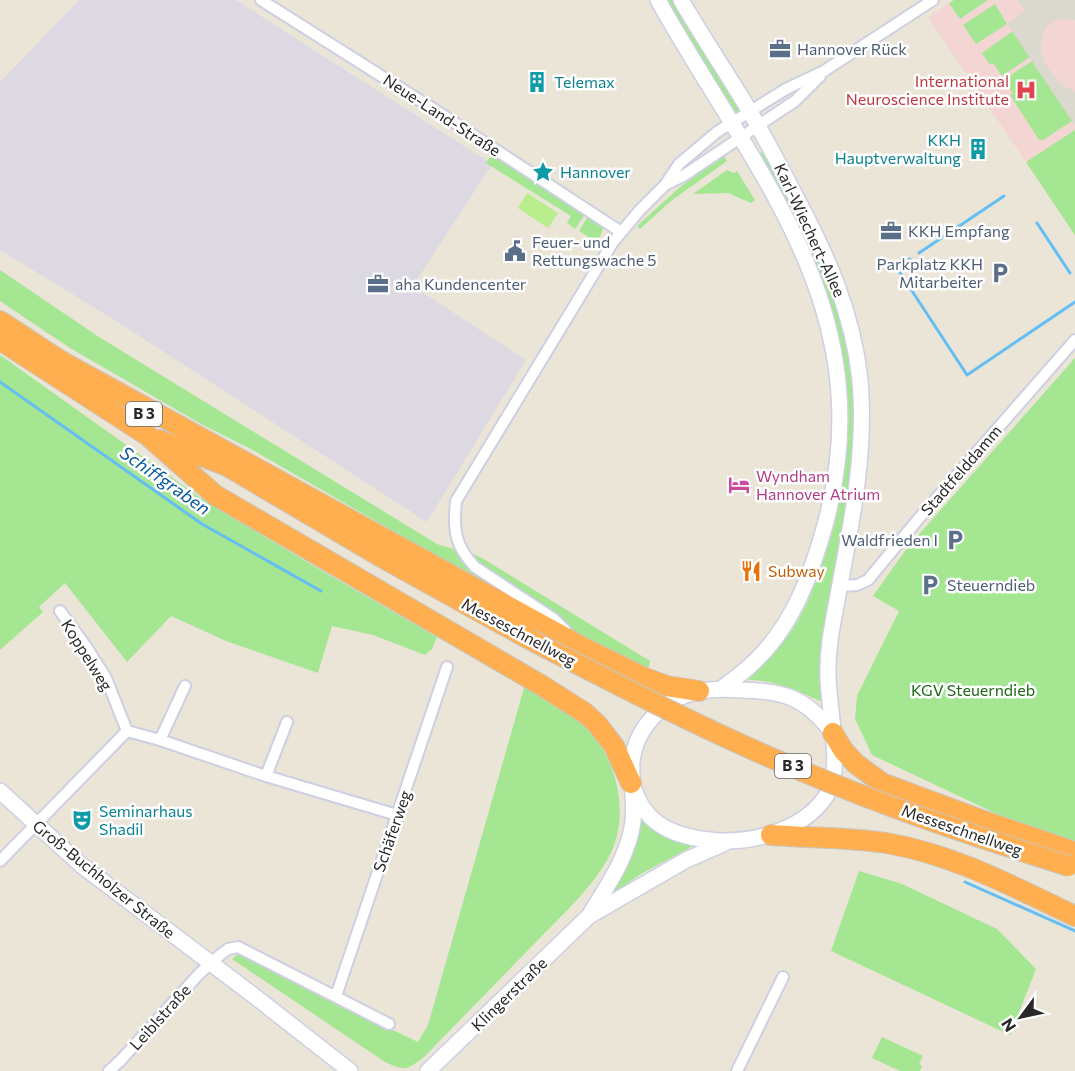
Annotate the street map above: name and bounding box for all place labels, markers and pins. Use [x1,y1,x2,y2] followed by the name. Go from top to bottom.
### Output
[768,37,792,61] office icon: Hannover Rück
[797,39,907,58] place label: Hannover Rück
[525,70,549,94] building icon: Telemax
[846,71,1009,108] place label: International Neuroscience Institute
[554,72,615,91] place label: Telemax
[1014,78,1038,102] hospital icon: International Neuroscience Institute
[835,130,961,167] place label: KKH Hauptverwaltung
[966,137,990,161] building icon: KKH Hauptverwaltung
[531,160,555,184] place icon: Hannover
[560,162,631,181] place label: Hannover
[879,219,903,243] office icon: KKH Empfang
[908,221,1010,240] place label: KKH Empfang
[532,232,656,269] place label: Feuer- und Rettungswache 5
[503,239,527,263] public building icon: Feuer- und Rettungswache 5
[877,254,984,291] place label: Parkplatz KKH Mitarbeiter
[988,261,1012,285] parking icon: Parkplatz KKH Mitarbeiter
[366,272,390,296] office icon: aha Kundencenter
[395,274,527,293] place label: aha Kundencenter
[756,466,880,503] place label: Wyndham Hannover Atrium
[727,473,751,497] hotel icon: Wyndham Hannover Atrium
[943,528,967,552] parking icon: Waldfrieden I
[841,530,938,549] place label: Waldfrieden I
[739,559,763,583] restaurant icon: Subway
[768,561,825,580] place label: Subway
[918,573,942,597] parking icon: Steuerndieb
[947,575,1035,594] place label: Steuerndieb
[99,801,193,838] place label: Seminarhaus Shadil
[70,808,94,832] theatre icon: Seminarhaus Shadil

